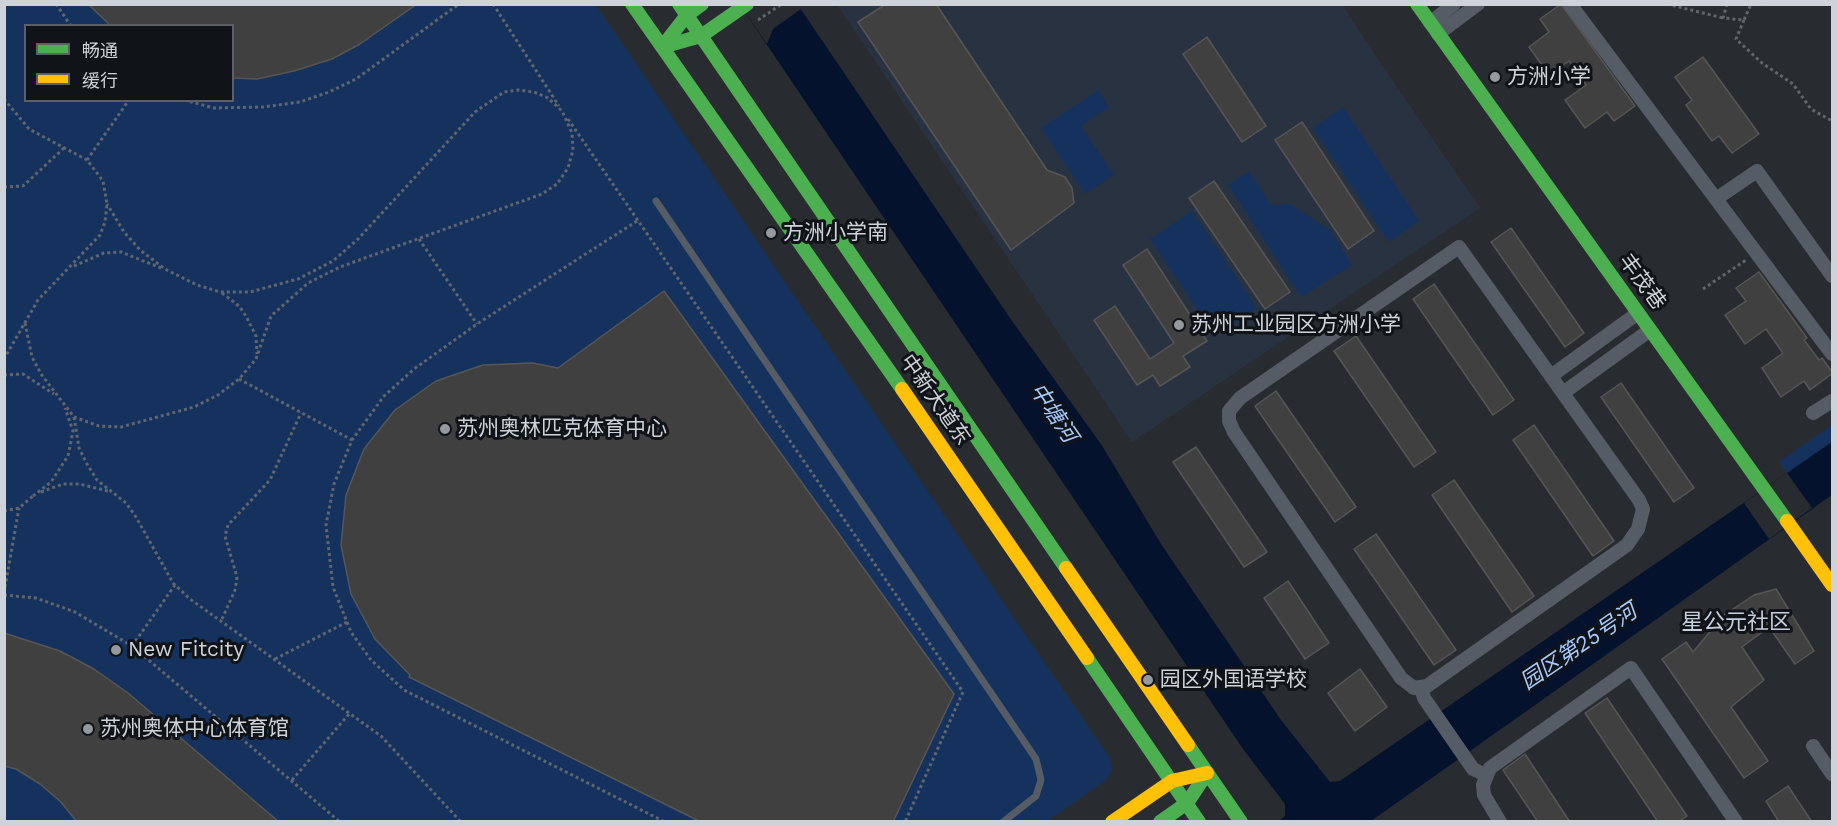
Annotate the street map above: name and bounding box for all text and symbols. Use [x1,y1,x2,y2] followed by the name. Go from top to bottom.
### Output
[24,24,234,102] legend
[82,40,118,61] text: 畅通
[1507,64,1591,90] place label: 方洲小学
[82,70,118,91] text: 缓行
[1488,70,1502,84] marker: 方洲小学
[783,220,888,246] place label: 方洲小学南
[764,226,778,240] marker: 方洲小学南
[1613,249,1671,315] street label: 丰茂巷
[1191,312,1401,338] place label: 苏州工业园区方洲小学
[1172,318,1186,332] marker: 苏州工业园区方洲小学
[895,350,975,450] street label: 中新大道东
[1024,378,1082,448] water label: 中塘河
[457,416,667,442] place label: 苏州奥林匹克体育中心
[438,422,452,436] marker: 苏州奥林匹克体育中心
[1516,598,1642,696] water label: 园区第25号河
[1681,610,1791,636] district label: 星公元社区
[128,637,244,663] place label: New Fitcity
[109,643,123,657] marker: New Fitcity
[1160,667,1307,693] place label: 园区外国语学校
[1141,673,1155,687] marker: 园区外国语学校
[100,716,289,742] place label: 苏州奥体中心体育馆
[81,722,95,736] marker: 苏州奥体中心体育馆

